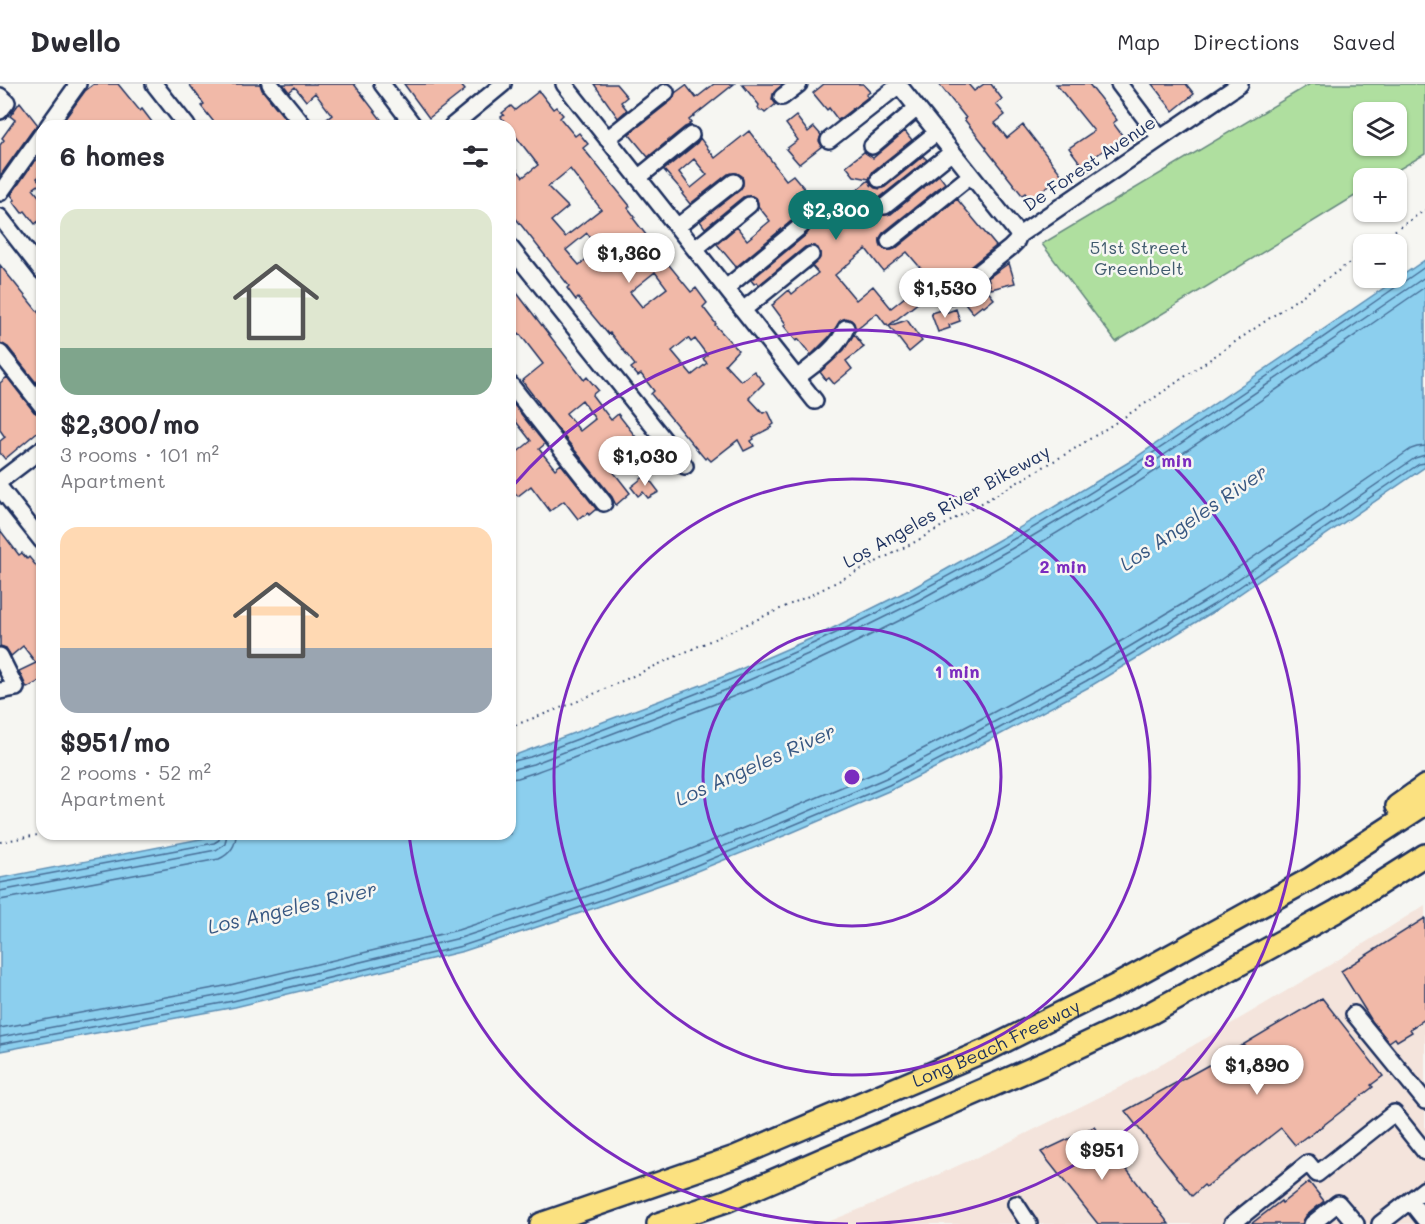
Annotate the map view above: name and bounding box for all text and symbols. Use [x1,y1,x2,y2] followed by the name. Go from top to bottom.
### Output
[30,23,120,59] text: Dwello
[1117,28,1160,55] text: Map
[1193,28,1300,55] text: Directions
[1333,28,1395,55] text: Saved
[1353,102,1407,288] map controls
[1353,102,1407,156] button: layers
[1018,110,1160,216] street label: De Forest Avenue
[60,139,165,173] text: 6 homes
[459,140,492,173] icon: filters
[1353,168,1407,222] button: +
[787,190,885,241] pin: $2,300
[802,196,870,222] text: $2,300
[580,233,678,284] pin: $1,360
[1353,234,1407,288] button: −
[1090,235,1188,280] park label: 51st Street Greenbelt
[597,239,661,265] text: $1,360
[222,248,330,356] icon: home
[896,268,994,319] pin: $1,530
[913,274,977,300] text: $1,530
[60,407,199,441] text: $2,300/mo
[596,436,694,487] pin: $1,030
[838,439,1054,573] street label: Los Angeles River Bikeway
[60,441,219,467] text: 3 rooms · 101 m²
[612,442,678,468] text: $1,030
[1144,448,1192,472] text: 3 min
[1114,458,1272,576] water label: Los Angeles River
[60,467,166,493] text: Apartment
[1039,554,1087,578] text: 2 min
[222,566,330,674] icon: home
[934,659,980,683] text: 1 min
[671,717,839,811] water label: Los Angeles River
[60,725,170,759] text: $951/mo
[60,759,211,785] text: 2 rooms · 52 m²
[842,767,862,787] centre of rings
[60,785,166,811] text: Apartment
[205,875,379,939] water label: Los Angeles River
[908,994,1084,1092] street label: Long Beach Freeway
[1208,1045,1306,1096] pin: $1,890
[1225,1051,1289,1077] text: $1,890
[1066,1130,1138,1181] pin: $951
[1080,1136,1124,1162] text: $951

